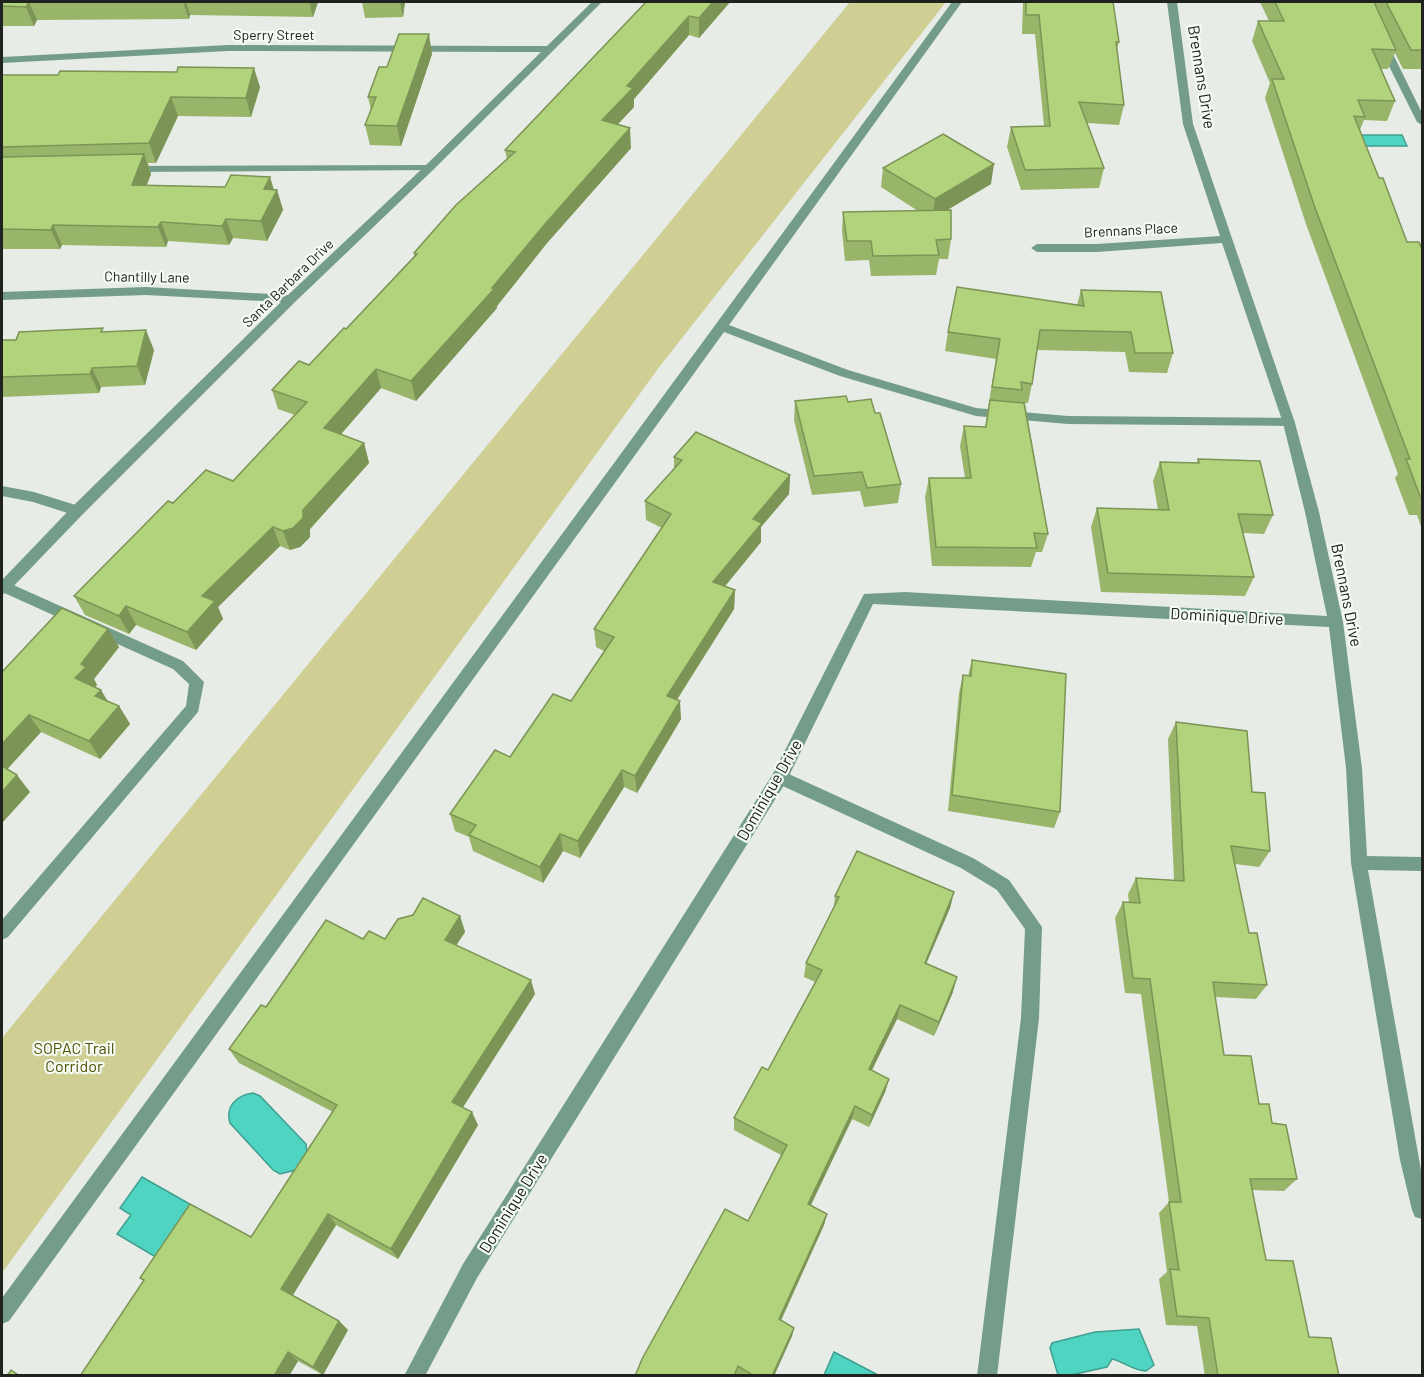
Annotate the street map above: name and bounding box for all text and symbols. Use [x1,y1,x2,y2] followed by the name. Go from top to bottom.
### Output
[1185,24,1220,130] street label: Brennans Drive
[233,26,315,43] street label: Sperry Street
[1084,219,1178,240] street label: Brennans Place
[239,235,337,330] street label: Santa Barbara Drive
[104,267,190,286] street label: Chantilly Lane
[1328,542,1367,648] street label: Brennans Drive
[1170,603,1284,628] street label: Dominique Drive
[732,736,805,844] street label: Dominique Drive
[34,1038,114,1075] park label: SOPAC Trail Corridor
[474,1150,551,1256] street label: Dominique Drive

